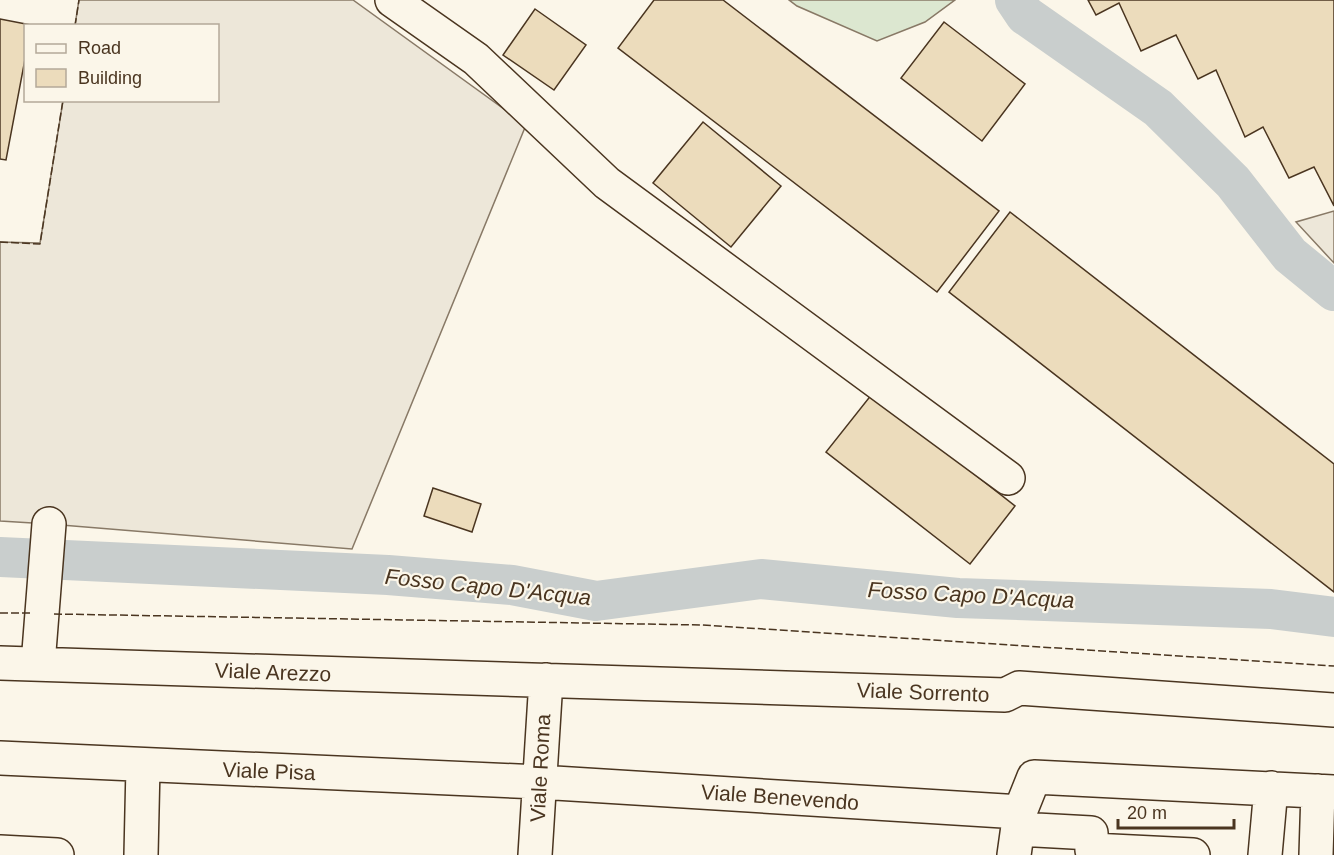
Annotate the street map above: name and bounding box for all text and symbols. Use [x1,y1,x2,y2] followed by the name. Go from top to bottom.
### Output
[24,24,219,102] legend
[78,38,121,58] text: Road
[78,68,142,88] text: Building
[384,564,592,610] water label: Fosso Capo D'Acqua
[867,577,1075,613] water label: Fosso Capo D'Acqua
[214,658,332,686] street label: Viale Arezzo
[856,678,990,706] street label: Viale Sorrento
[526,713,554,823] street label: Viale Roma
[222,758,316,784] street label: Viale Pisa
[700,780,860,814] street label: Viale Benevendo
[1118,792,1234,830] scale bar
[1127,803,1167,823] text: 20 m

